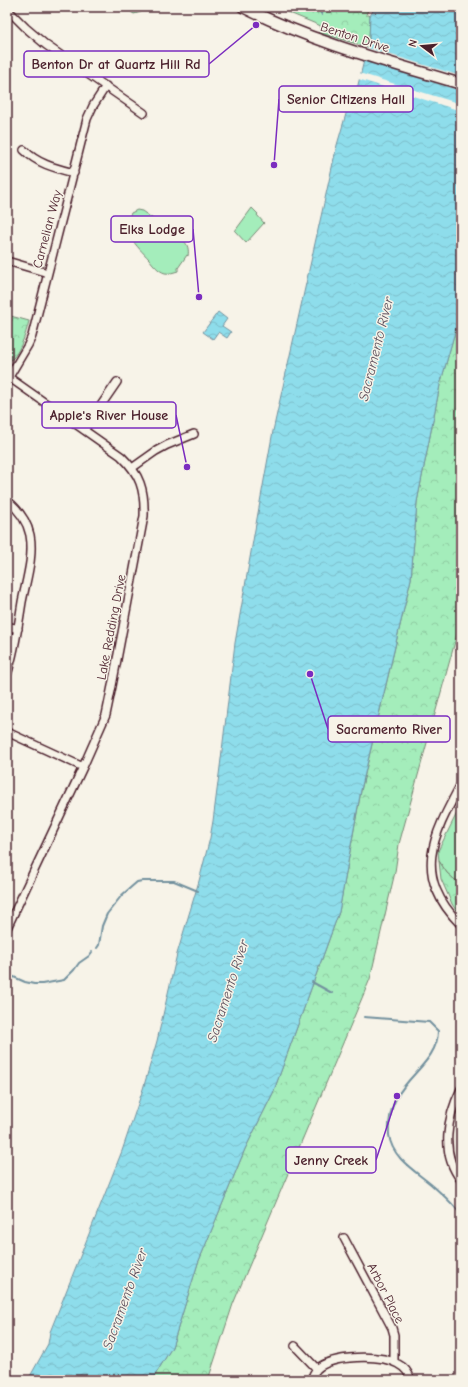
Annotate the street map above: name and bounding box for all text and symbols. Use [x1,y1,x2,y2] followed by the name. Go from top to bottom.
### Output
[319,19,392,55] street label: Benton Drive
[402,26,442,66] north arrow
[406,38,420,49] text: N
[24,51,209,77] callout: Benton Dr at Quartz Hill Rd
[32,56,200,73] text: Benton Dr at Quartz Hill Rd
[279,86,413,112] callout: Senior Citizens Hall
[287,91,405,108] text: Senior Citizens Hall
[29,188,65,270] street label: Carnelian Way
[111,216,193,242] callout: Elks Lodge
[119,221,185,238] text: Elks Lodge
[355,294,397,403] water label: Sacramento River
[42,402,176,428] callout: Apple's River House
[50,407,168,424] text: Apple's River House
[93,573,129,681] street label: Lake Redding Drive
[328,716,450,742] callout: Sacramento River
[336,721,442,738] text: Sacramento River
[203,936,253,1044] water label: Sacramento River
[286,1147,376,1173] callout: Jenny Creek
[294,1152,368,1169] text: Jenny Creek
[99,1245,152,1352] water label: Sacramento River
[364,1260,408,1326] street label: Arbor Place

